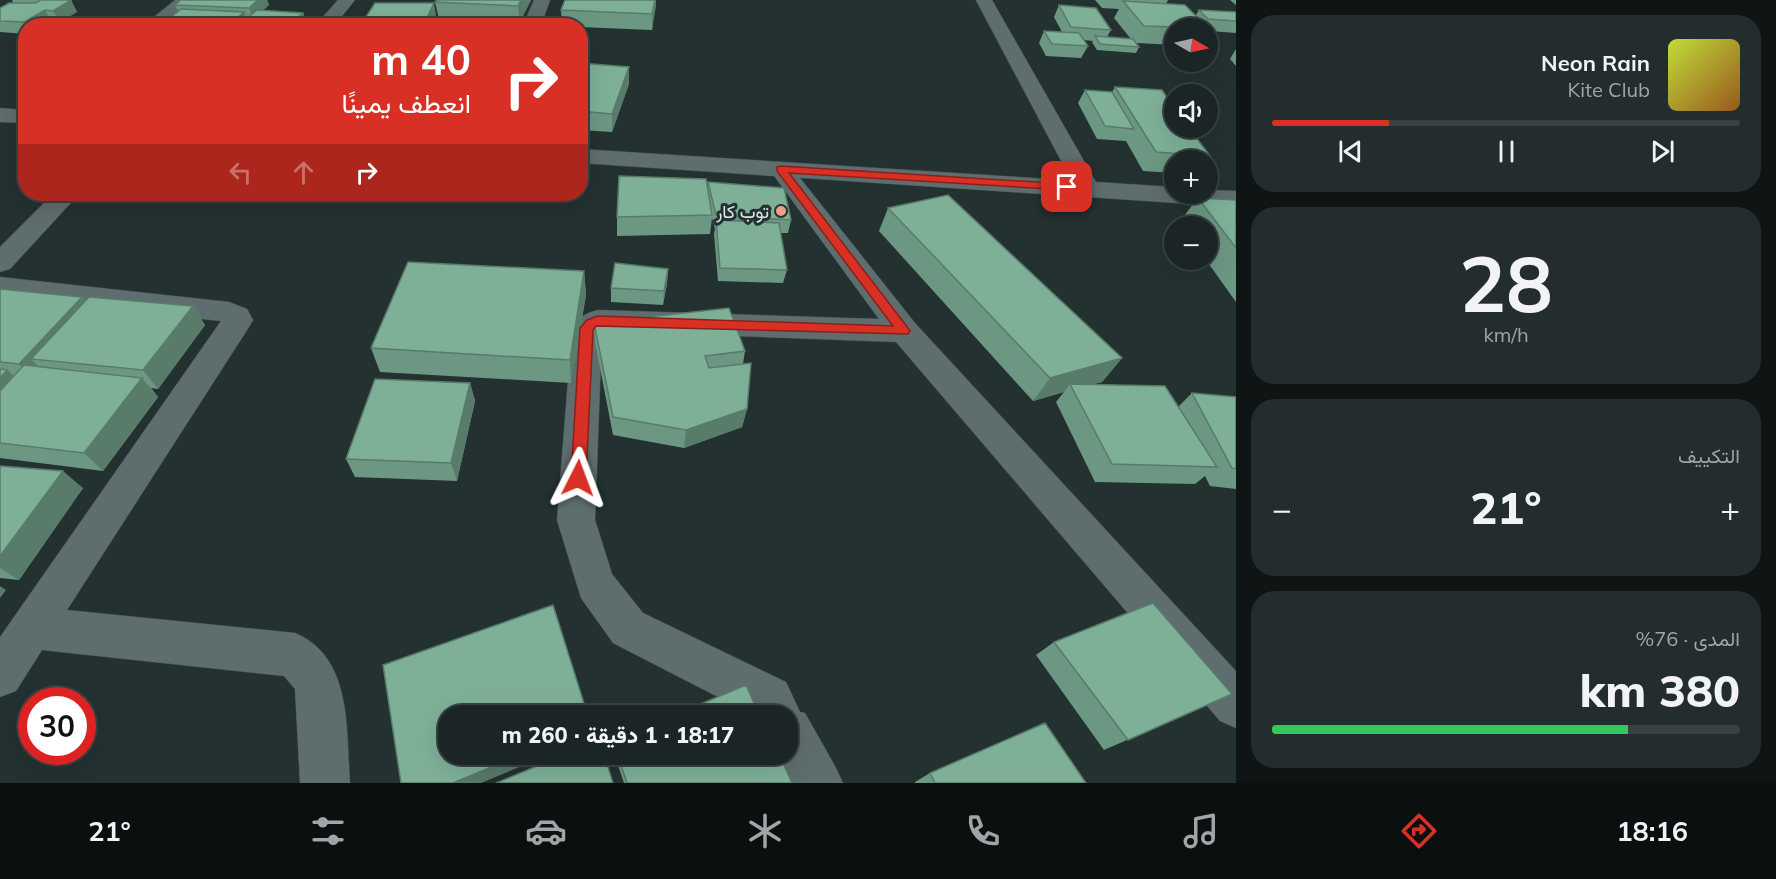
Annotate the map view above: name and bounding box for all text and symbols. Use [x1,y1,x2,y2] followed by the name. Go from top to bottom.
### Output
[1164,18,1218,72] north arrow
[1164,18,1218,270] map controls
[371,33,471,86] text: 40 m
[492,42,570,120] icon: right
[1541,49,1650,77] text: Neon Rain
[1568,77,1650,102] text: Kite Club
[1164,84,1218,138] button: sound
[341,86,471,120] text: انعطف يمينًا
[1334,135,1367,168] icon: previous
[1490,135,1523,168] icon: pause
[1646,135,1679,168] icon: next
[1164,150,1218,204] button: +
[224,156,257,189] icon: left
[287,156,320,189] icon: ahead
[350,156,383,189] icon: right
[1041,161,1092,212] pin
[1050,170,1083,203] icon: arrive
[715,200,769,223] place label: توب كار
[774,204,788,218] marker: توب كار
[1164,216,1218,270] button: −
[1459,234,1553,332] text: 28
[1483,322,1529,347] text: km/h
[1678,443,1740,468] text: التكييف
[546,446,610,510] position arrow
[1470,479,1542,535] text: 21°
[1272,488,1292,529] text: −
[1720,488,1740,529] text: +
[1636,626,1740,651] text: المدى · 76%
[1579,662,1740,718] text: 380 km
[18,687,96,765] speed limit sign: 30
[502,721,734,749] text: 18:17 · 1 دقيقة · 260 m
[307,810,349,852] icon: filters
[525,810,567,852] icon: car
[744,810,786,852] icon: climate
[962,810,1004,852] icon: phone
[1180,810,1222,852] icon: music
[1398,810,1440,852] icon: directions
[88,814,131,848] text: 21°
[1616,814,1688,848] text: 18:16

